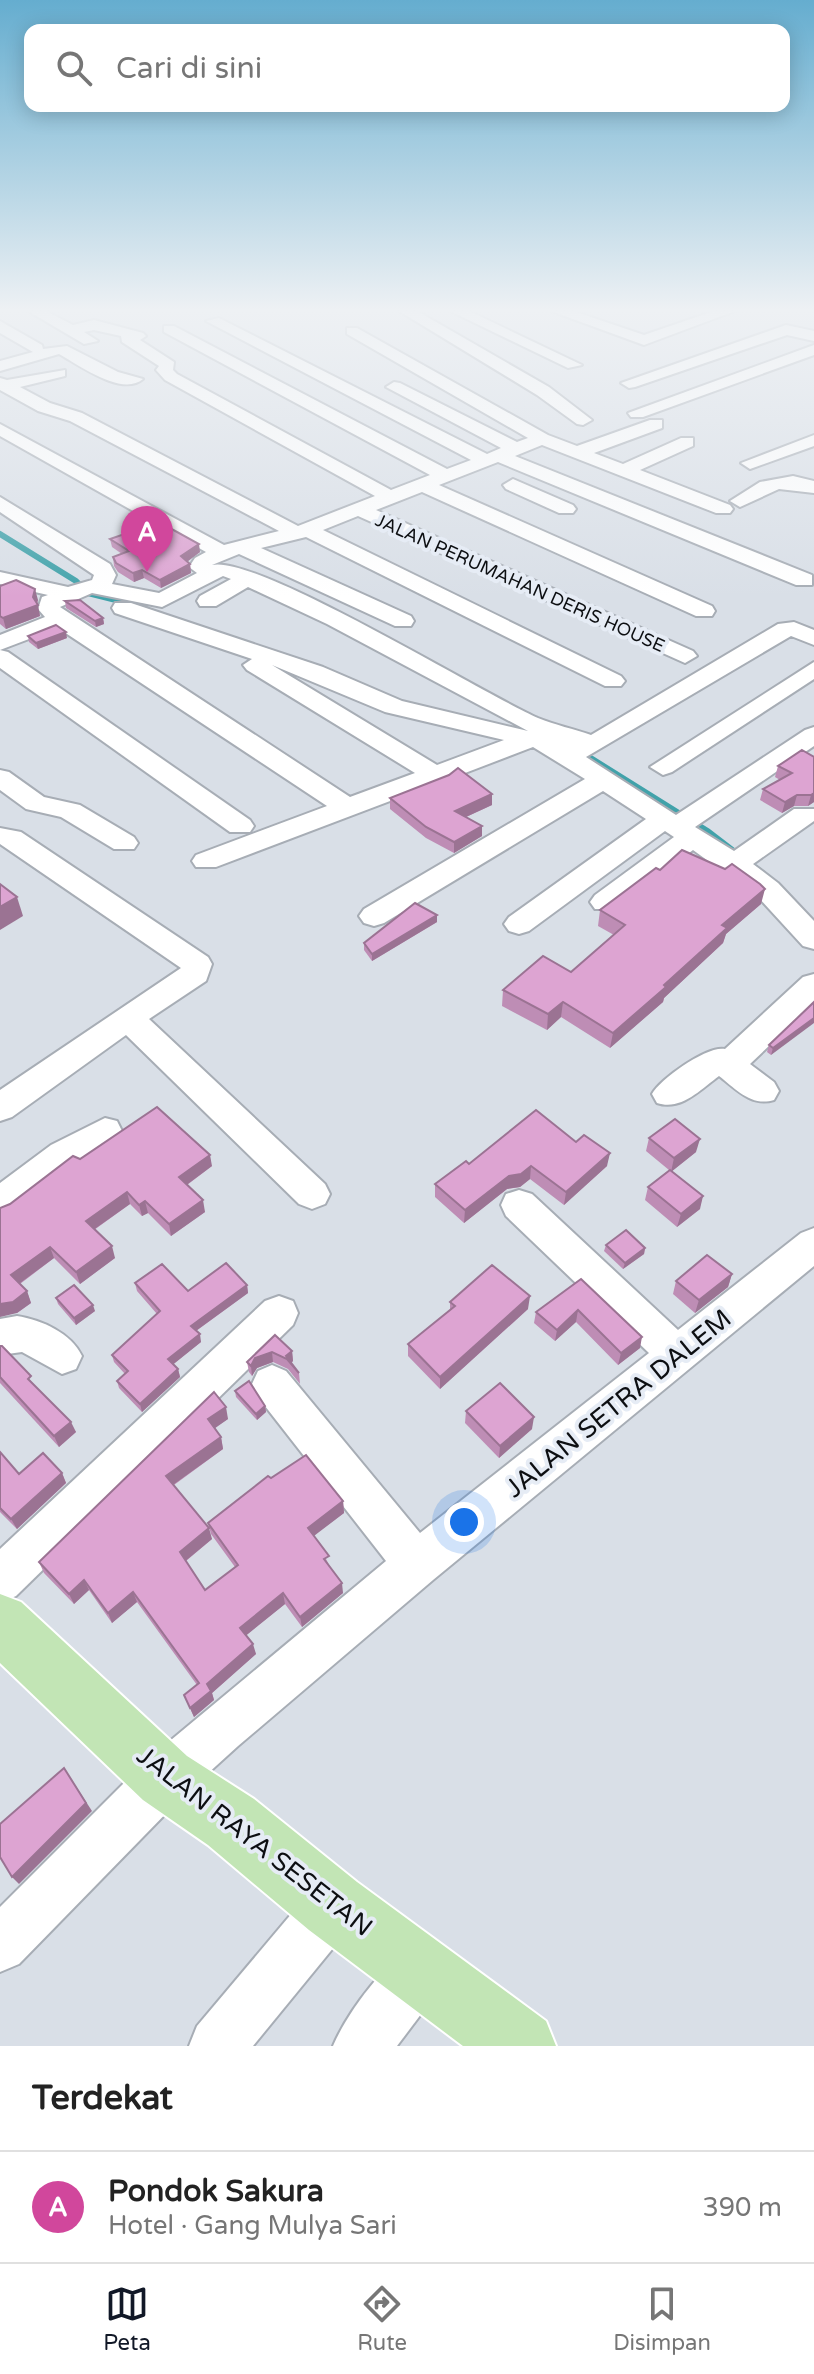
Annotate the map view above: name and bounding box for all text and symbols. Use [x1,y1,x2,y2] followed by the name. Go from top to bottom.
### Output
[24,24,790,112] search box
[52,46,96,90] icon: search
[116,50,262,87] text: Cari di sini
[121,506,173,572] pin: A
[372,509,668,657] street label: JALAN PERUMAHAN DERIS HOUSE
[499,1303,737,1504] street label: JALAN SETRA DALEM
[444,1502,484,1542] your location
[131,1740,379,1943] street label: JALAN RAYA SESETAN
[32,2078,173,2119] text: Terdekat
[108,2173,324,2210] text: Pondok Sakura
[48,2192,68,2223] text: A
[702,2192,782,2223] text: 390 m
[108,2210,397,2241] text: Hotel · Gang Mulya Sari
[103,2282,151,2356] tab: Peta
[357,2282,407,2356] tab: Rute
[613,2282,711,2356] tab: Disimpan

